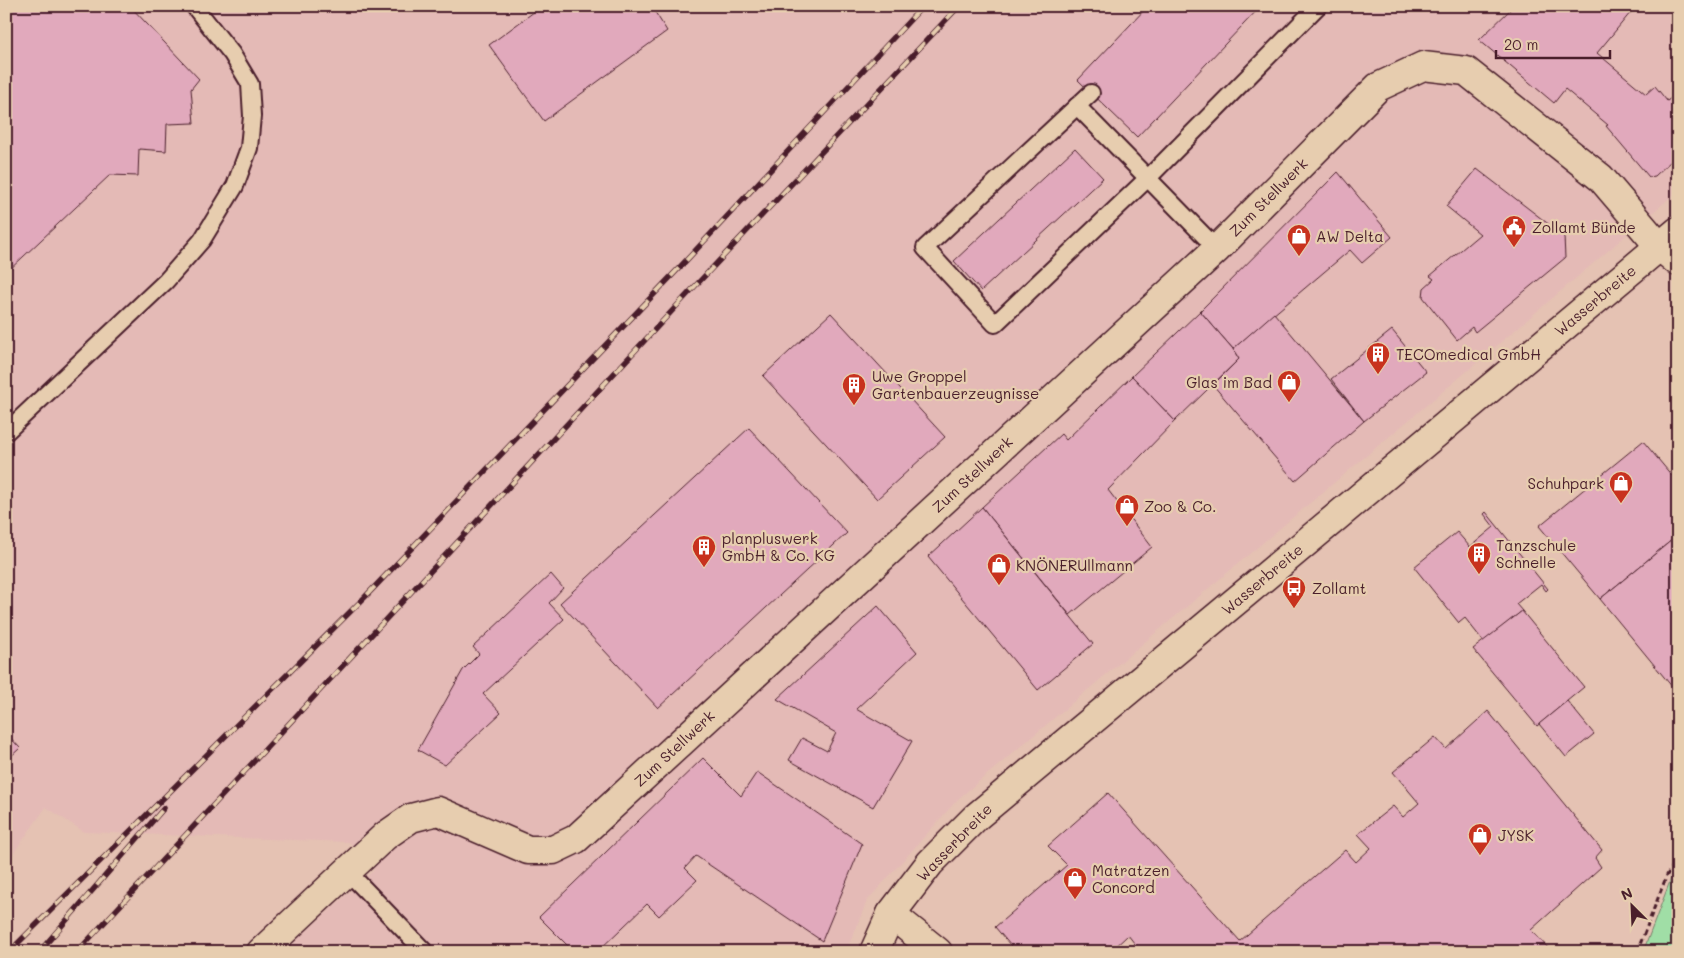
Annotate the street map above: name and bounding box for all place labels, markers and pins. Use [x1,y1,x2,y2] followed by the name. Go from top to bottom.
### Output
[1501,214,1527,248] public building icon: Zollamt Bünde
[1532,217,1636,237] place label: Zollamt Bünde
[1286,223,1312,257] shop icon: AW Delta
[1316,226,1384,246] place label: AW Delta
[1365,341,1391,375] building icon: TECOmedical GmbH
[1396,344,1541,364] place label: TECOmedical GmbH
[872,366,1039,403] place label: Uwe Groppel Gartenbauerzeugnisse
[1276,369,1302,403] shop icon: Glas im Bad
[841,372,867,406] building icon: Uwe Groppel Gartenbauerzeugnisse
[1186,372,1272,392] place label: Glas im Bad
[1608,470,1634,504] shop icon: Schuhpark
[1528,473,1604,493] place label: Schuhpark
[1114,493,1140,527] shop icon: Zoo & Co.
[1144,496,1216,516] place label: Zoo & Co.
[722,528,835,565] place label: planpluswerk GmbH & Co. KG
[691,534,717,568] building icon: planpluswerk GmbH & Co. KG
[1496,535,1576,572] place label: Tanzschule Schnelle
[1466,541,1492,575] building icon: Tanzschule Schnelle
[986,552,1012,586] shop icon: KNÖNERUllmann
[1016,555,1133,575] place label: KNÖNERUllmann
[1281,575,1307,609] bus stop icon: Zollamt
[1312,578,1366,598] place label: Zollamt
[1467,822,1493,856] shop icon: JYSK
[1498,825,1534,845] place label: JYSK
[1092,860,1169,897] place label: Matratzen Concord
[1062,866,1088,900] shop icon: Matratzen Concord

